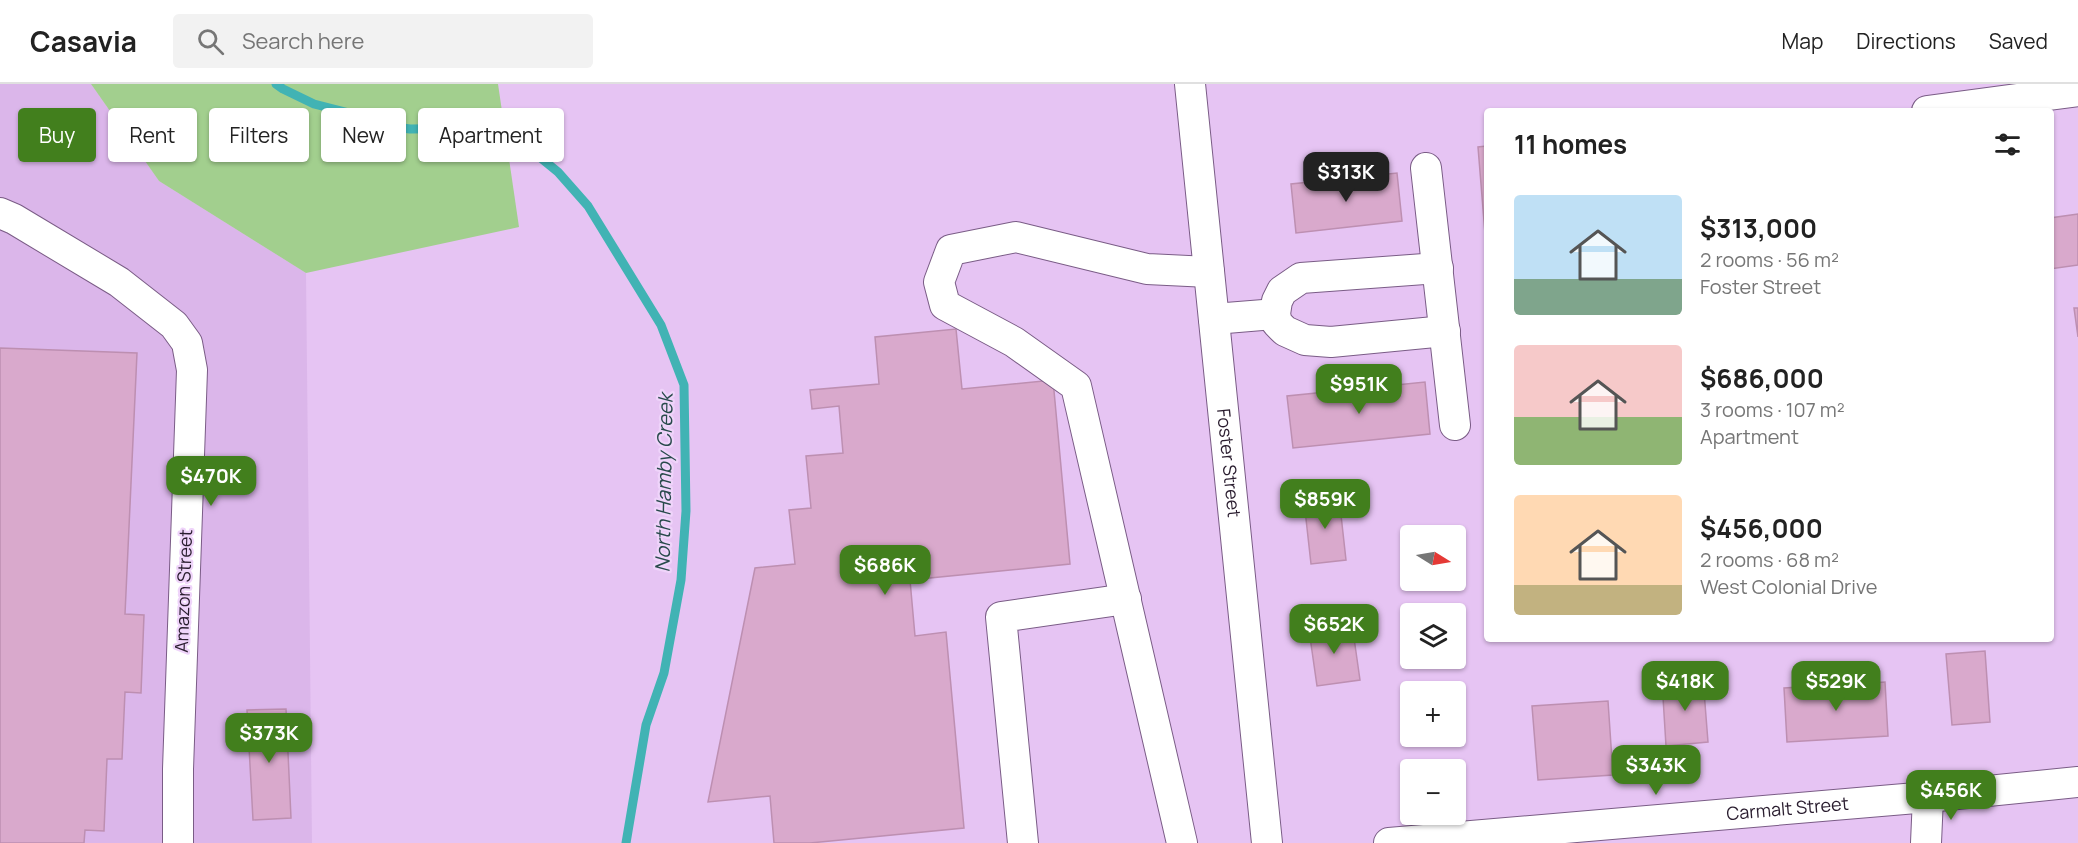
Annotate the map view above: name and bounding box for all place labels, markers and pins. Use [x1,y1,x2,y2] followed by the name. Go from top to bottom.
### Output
[1304,152,1388,203] pin: $313K
[1317,364,1401,415] pin: $951K
[169,456,253,507] pin: $470K
[1283,479,1367,530] pin: $859K
[843,545,927,596] pin: $686K
[1292,604,1376,655] pin: $652K
[1643,661,1727,712] pin: $418K
[1794,661,1878,712] pin: $529K
[227,713,311,764] pin: $373K
[1614,745,1698,796] pin: $343K
[1909,770,1993,821] pin: $456K

